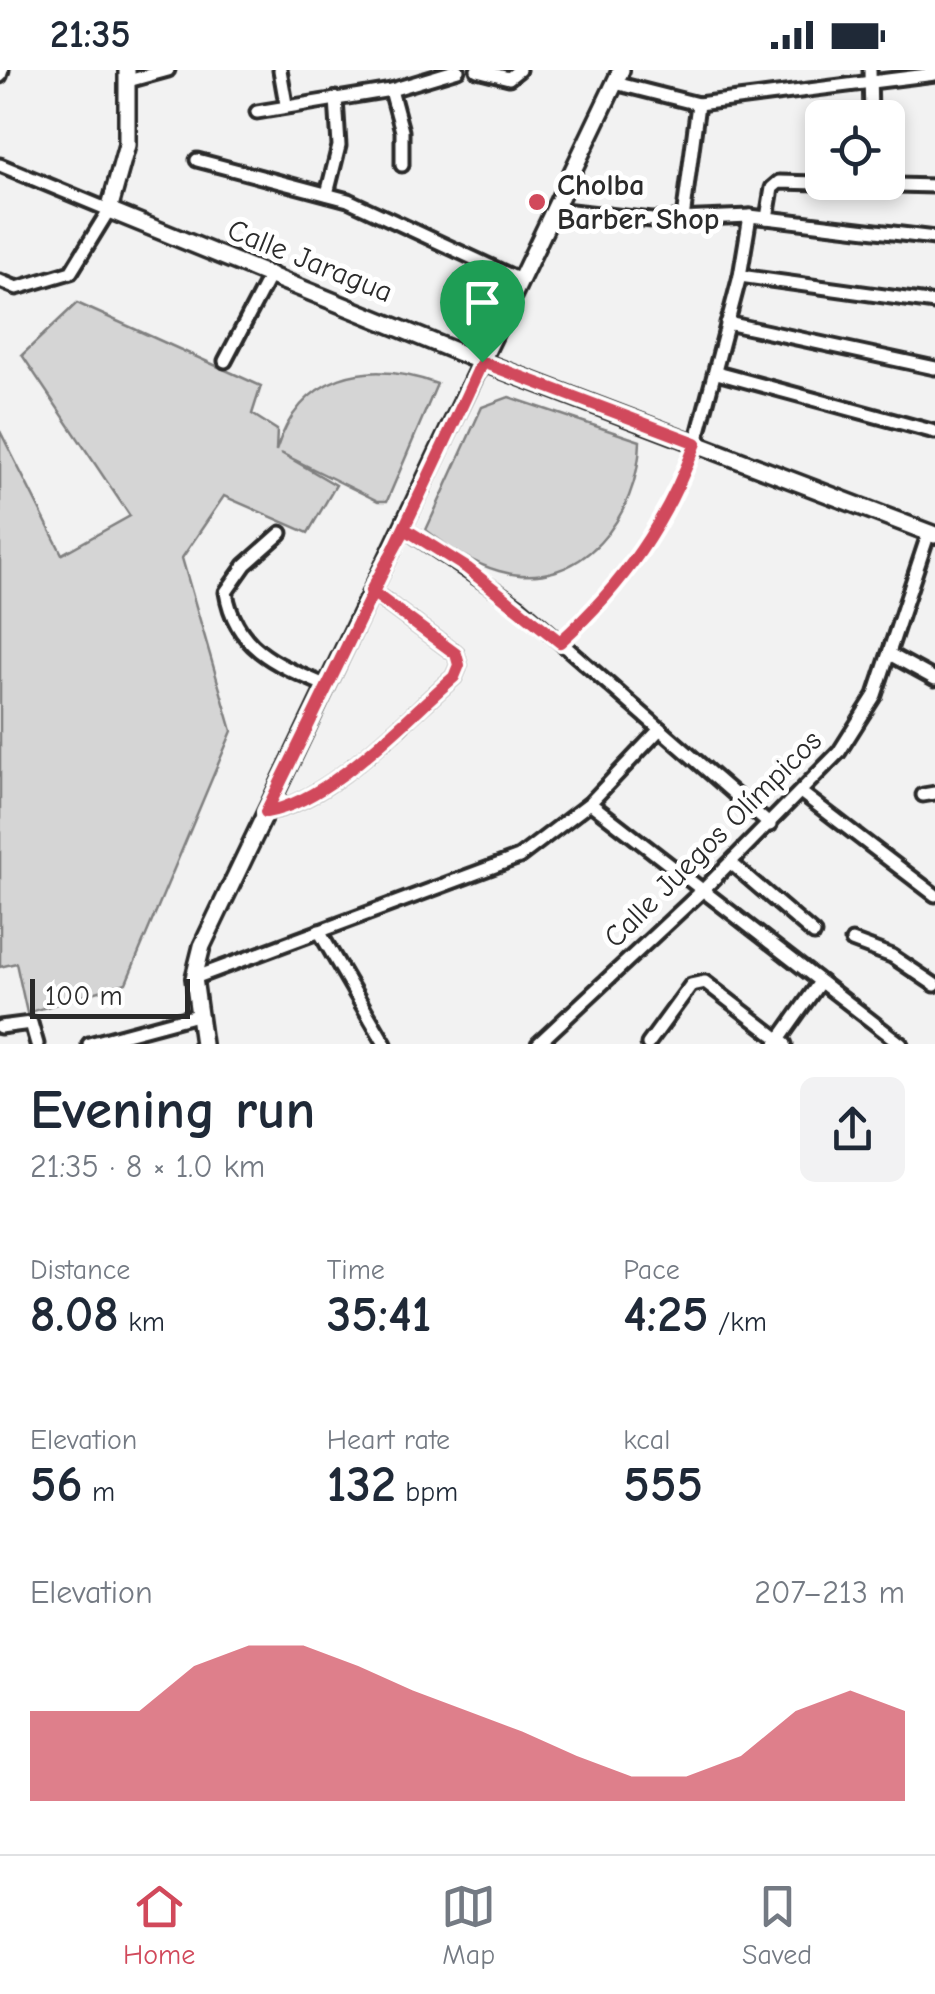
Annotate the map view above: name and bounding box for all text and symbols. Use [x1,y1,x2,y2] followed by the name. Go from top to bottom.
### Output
[50,13,131,57] text: 21:35
[805,100,905,200] map controls
[805,100,905,200] button: locate
[557,168,719,237] place label: Cholba Barber Shop
[526,191,548,213] marker: Cholba Barber Shop
[222,212,398,310] street label: Calle Jaragua
[440,260,525,363] pin
[455,275,510,330] icon: arrive
[597,723,829,955] street label: Calle Juegos Olímpicos
[30,974,190,1018] scale bar
[45,980,123,1012] text: 100 m
[800,1077,905,1182] button: share
[30,1078,315,1142] text: Evening run
[30,1148,265,1185] text: 21:35 · 8 × 1.0 km
[30,1254,130,1286] text: Distance
[327,1254,385,1286] text: Time
[623,1254,680,1286] text: Pace
[30,1286,119,1344] text: 8.08
[327,1286,431,1344] text: 35:41
[623,1286,709,1344] text: 4:25
[119,1306,165,1338] text: km
[709,1306,767,1338] text: /km
[30,1424,137,1456] text: Elevation
[327,1424,450,1456] text: Heart rate
[623,1424,670,1456] text: kcal
[30,1456,83,1514] text: 56
[327,1456,396,1514] text: 132
[623,1456,703,1514] text: 555
[83,1476,115,1508] text: m
[396,1476,458,1508] text: bpm
[30,1574,153,1611] text: Elevation
[754,1574,905,1611] text: 207–213 m
[123,1879,195,1971] tab: Home
[441,1879,496,1971] tab: Map
[742,1879,812,1971] tab: Saved

